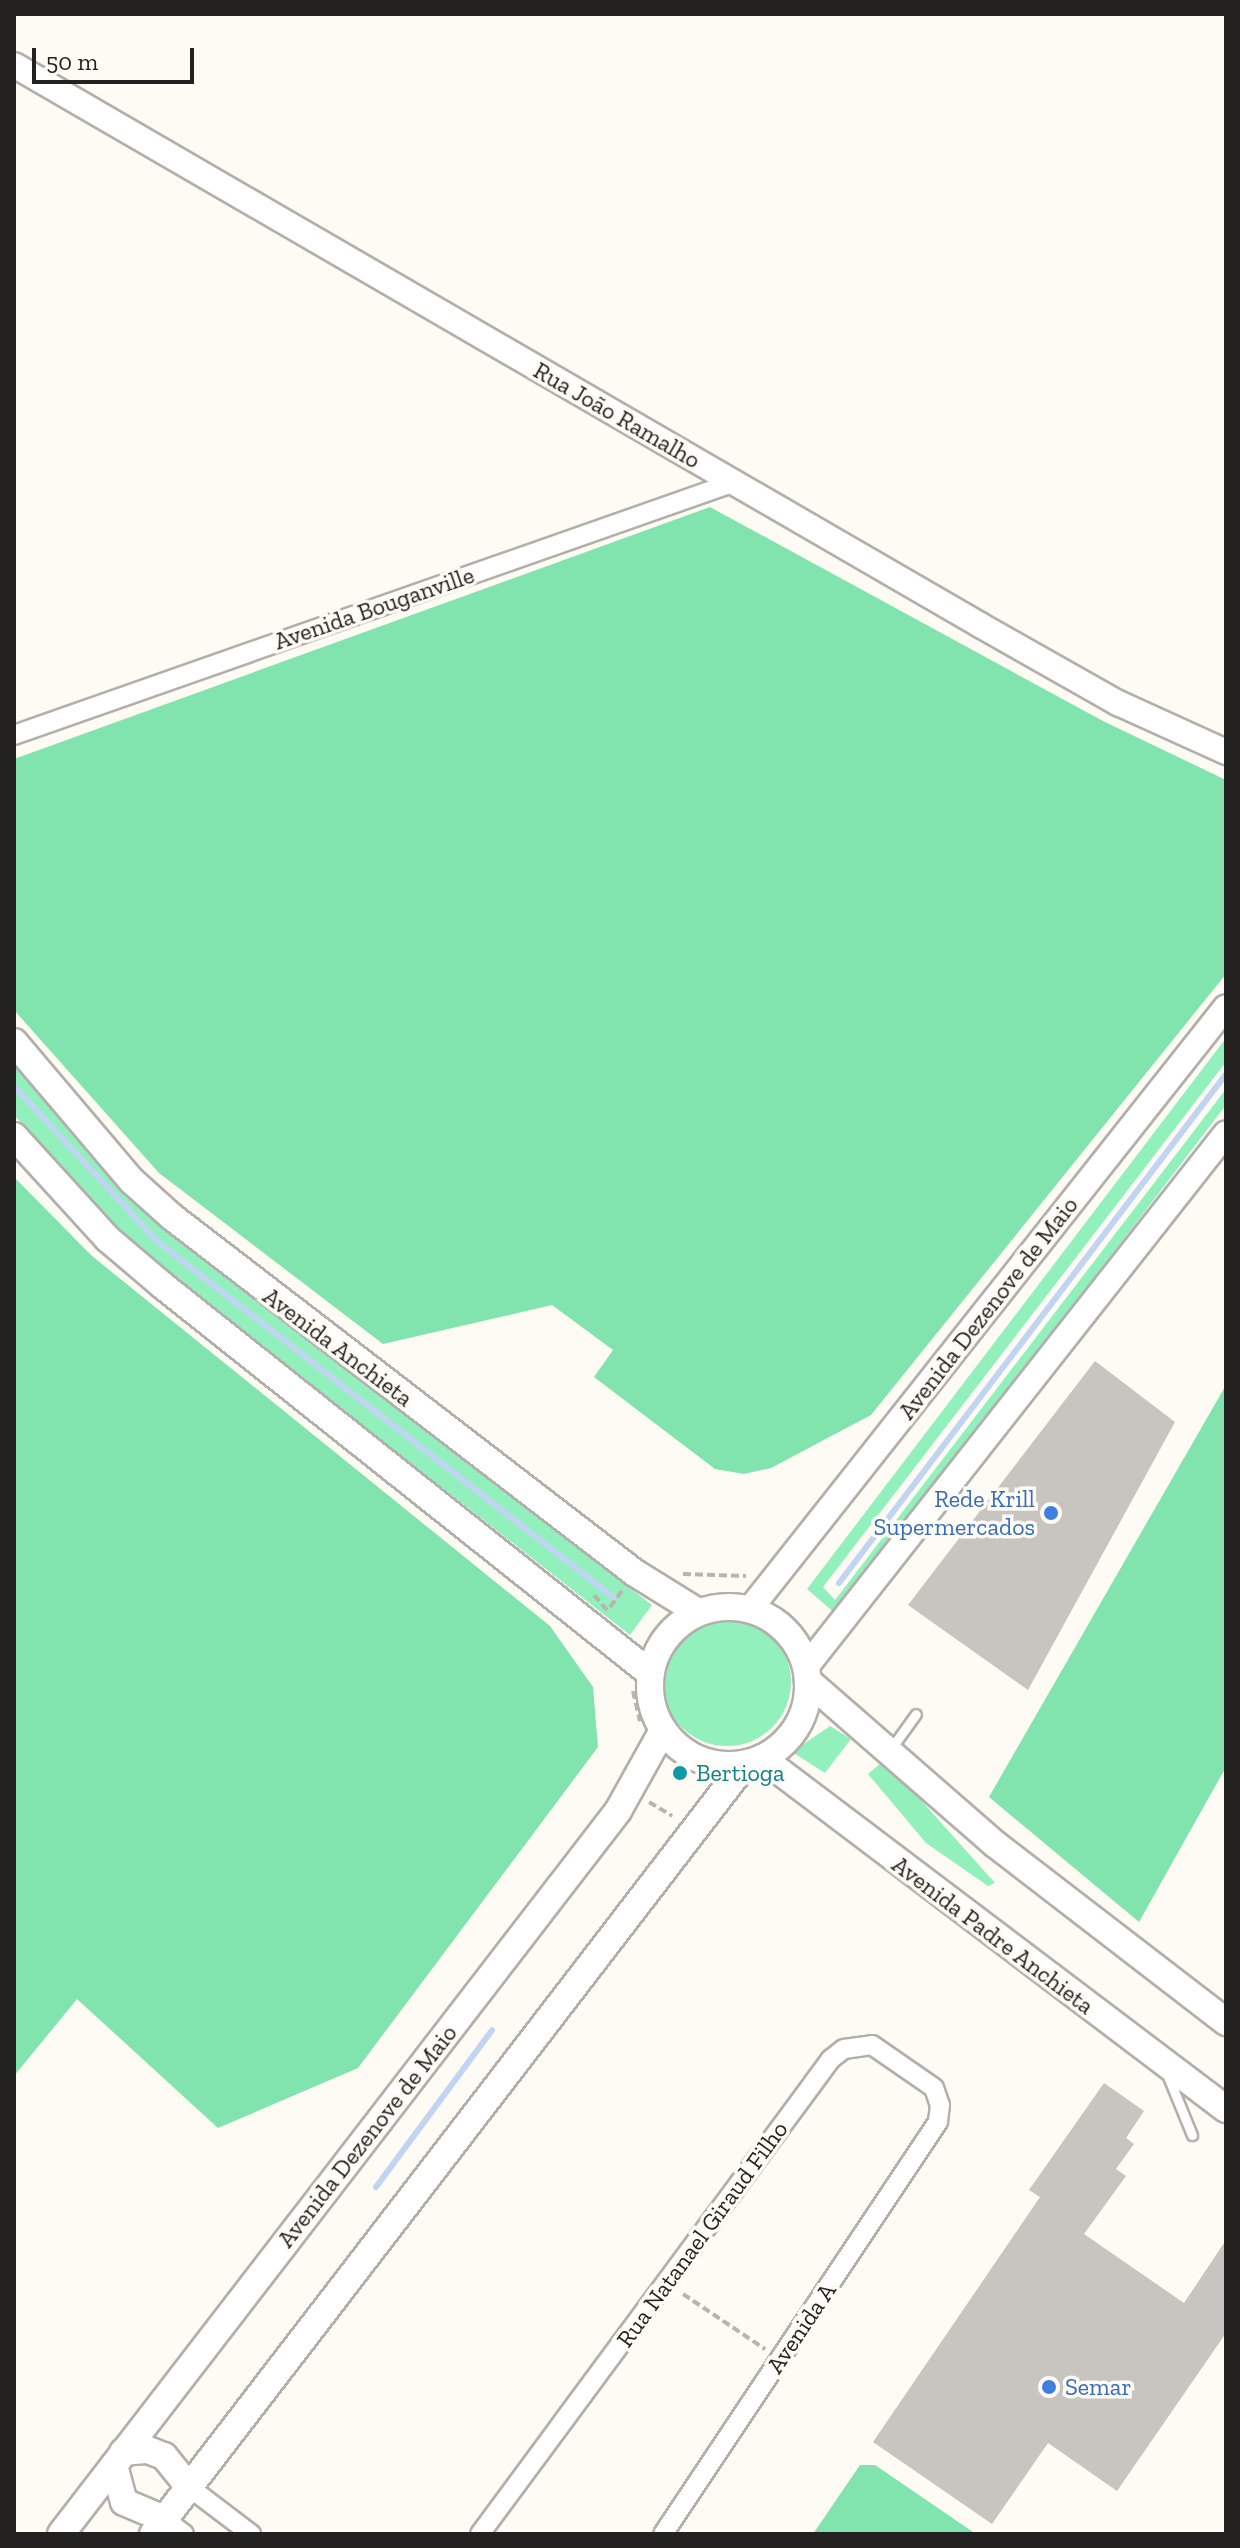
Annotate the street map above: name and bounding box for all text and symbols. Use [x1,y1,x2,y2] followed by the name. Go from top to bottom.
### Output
[36,32,198,82] scale bar
[46,47,98,76] text: 50 m
[528,355,706,475] street label: Rua João Ramalho
[270,560,478,656] street label: Avenida Bouganville
[892,1191,1084,1425] street label: Avenida Dezenove de Maio
[257,1281,419,1413] street label: Avenida Anchieta
[873,1485,1035,1541] place label: Rede Krill Supermercados
[1042,1504,1060,1522] marker: Rede Krill Supermercados
[696,1759,785,1787] place label: Bertioga
[671,1764,689,1782] marker: Bertioga
[886,1850,1100,2020] street label: Avenida Padre Anchieta
[271,2019,463,2253] street label: Avenida Dezenove de Maio
[610,2115,794,2353] street label: Rua Natanael Giraud Filho
[760,2277,842,2379] street label: Avenida A
[1065,2373,1131,2401] place label: Semar
[1040,2378,1058,2396] marker: Semar

